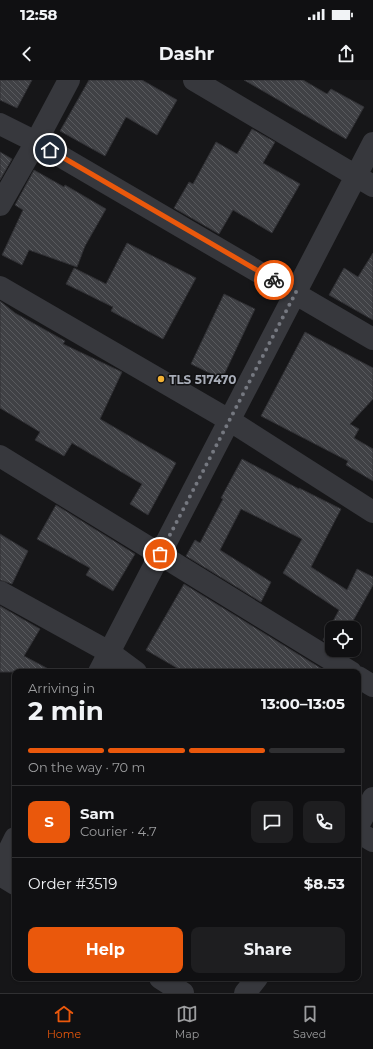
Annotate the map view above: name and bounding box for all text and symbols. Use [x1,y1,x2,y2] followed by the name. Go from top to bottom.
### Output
[20,5,58,24] text: 12:58
[16,43,38,65] icon: back
[159,43,214,65] text: Dashr
[335,43,357,65] icon: share
[33,133,67,167] pin
[39,139,61,161] icon: home
[254,260,294,300] courier
[263,269,285,291] icon: bike
[169,372,236,387] place label: TLS 517470
[156,374,166,384] marker: TLS 517470
[143,537,177,571] pin
[149,543,171,565] icon: bag
[325,621,361,657] map controls
[325,621,361,657] button: locate
[28,680,95,696] text: Arriving in
[261,694,345,713] text: 13:00–13:05
[28,695,104,727] text: 2 min
[28,759,145,775] text: On the way · 70 m
[251,801,293,843] button: chat
[303,801,345,843] button: phone
[80,804,115,823] text: Sam
[44,812,54,831] text: S
[80,823,157,839] text: Courier · 4.7
[28,874,117,893] text: Order #3519
[304,874,345,893] text: $8.53
[28,927,183,973] button: Help
[191,927,345,973] button: Share
[47,1003,81,1041] tab: Home
[175,1003,199,1041] tab: Map
[293,1003,326,1041] tab: Saved

